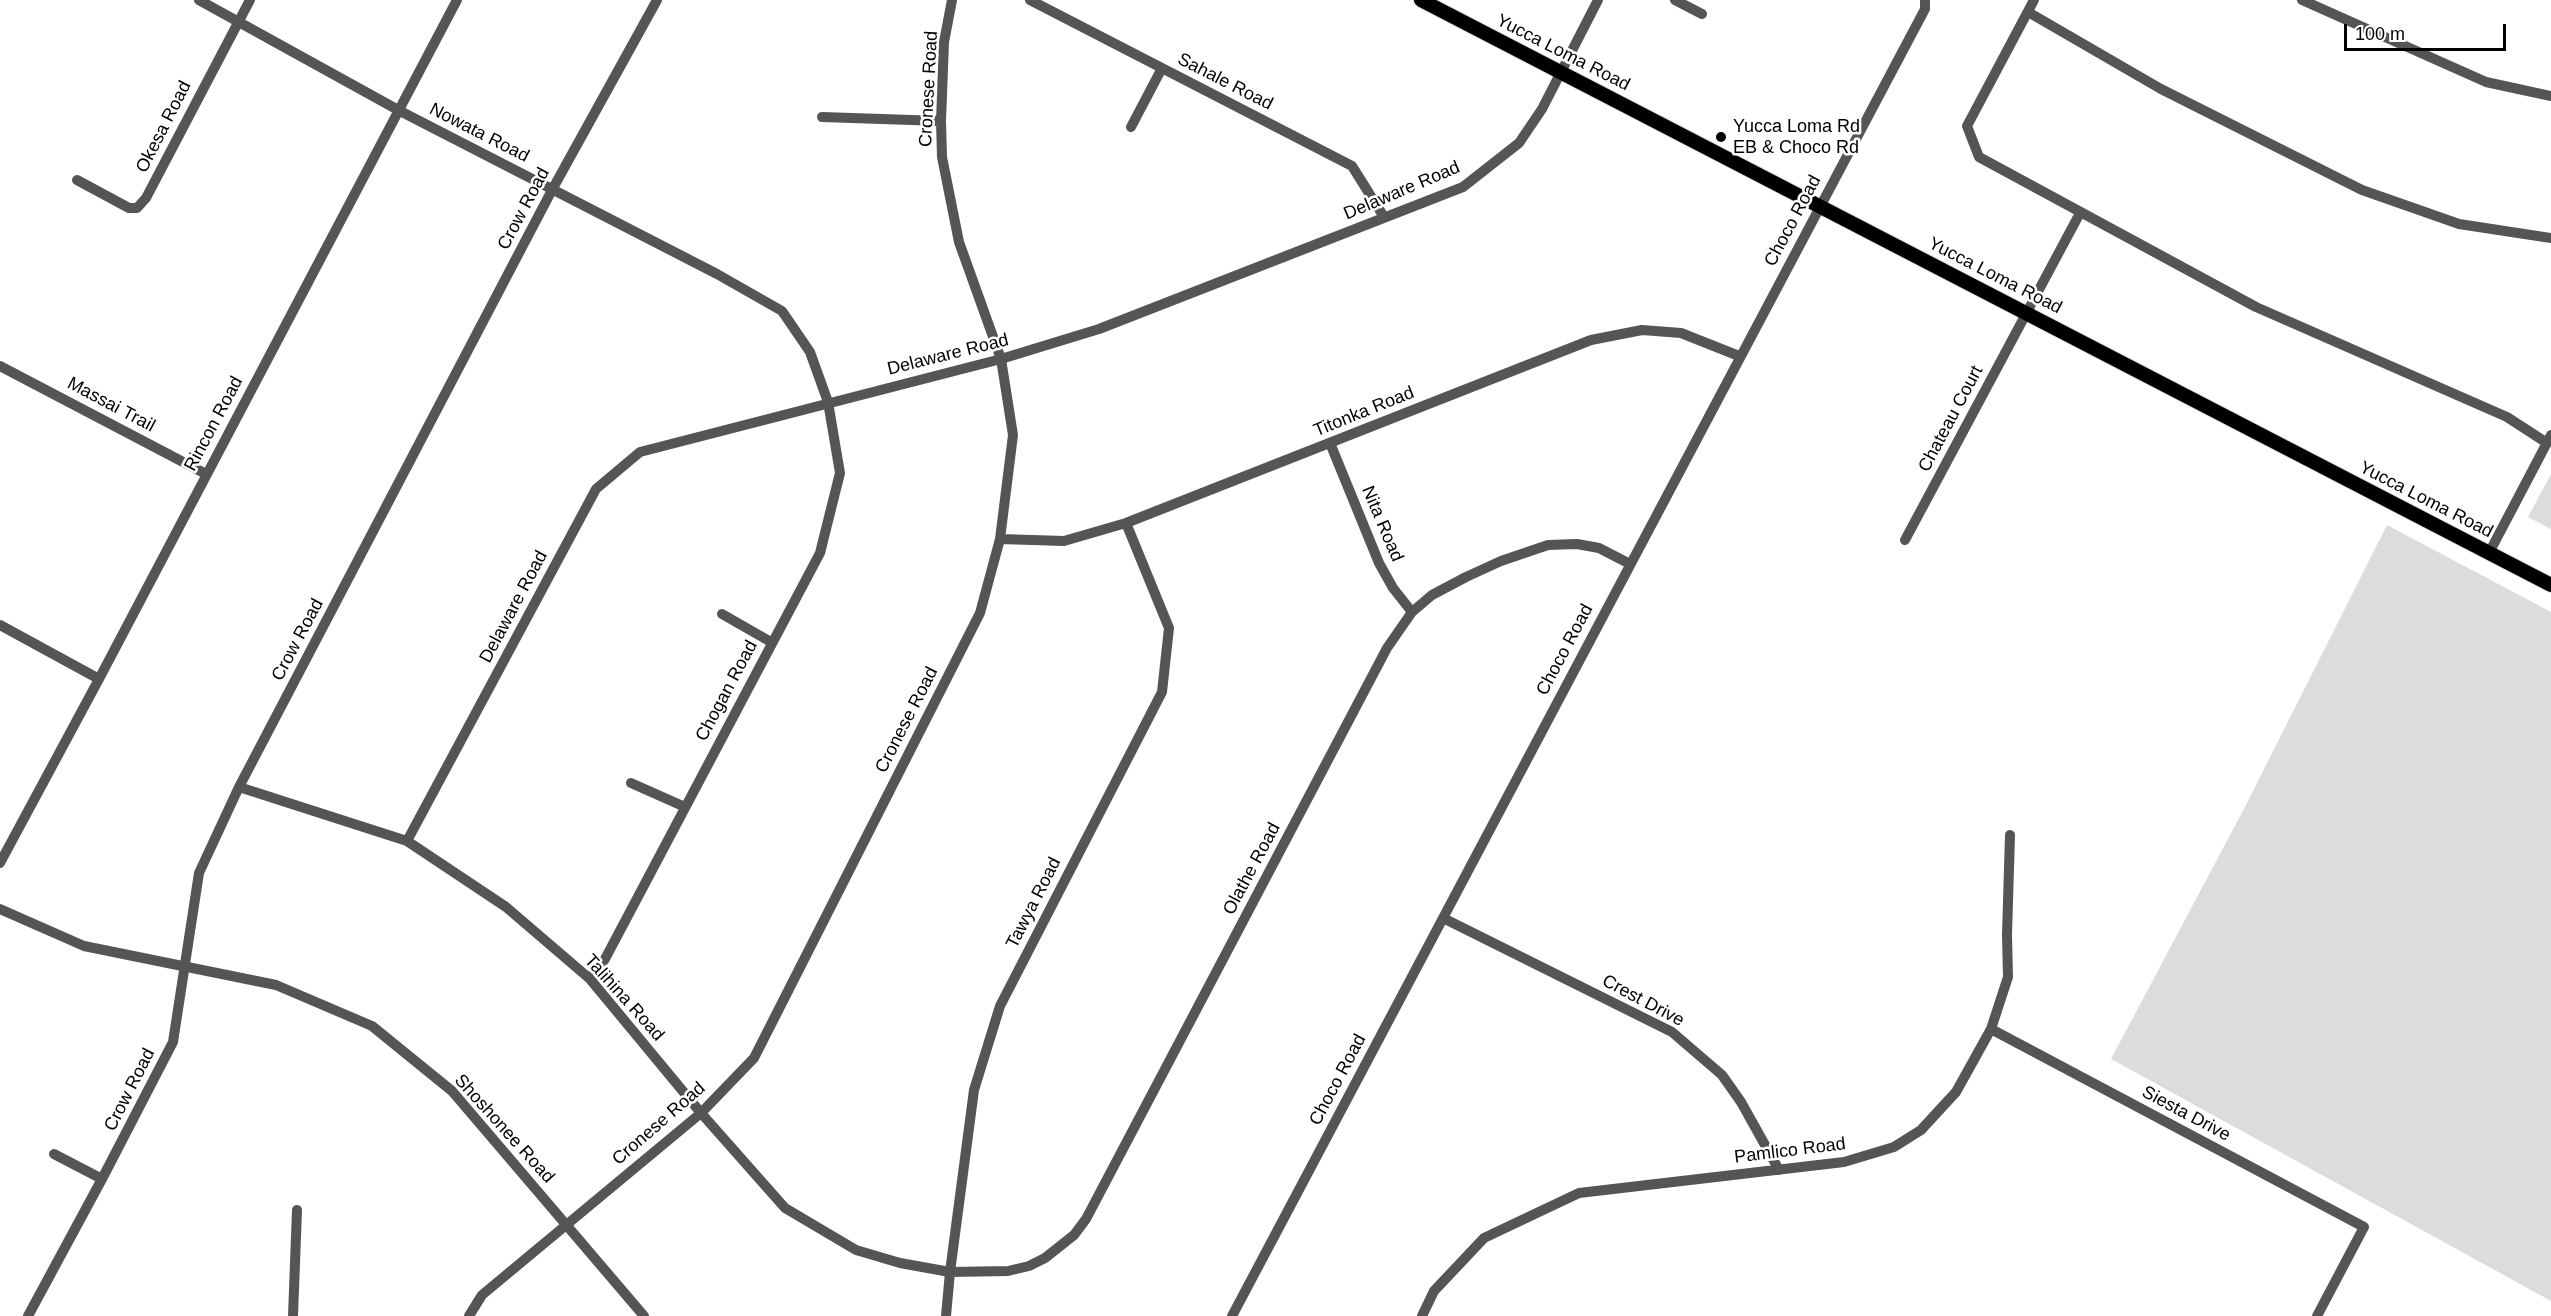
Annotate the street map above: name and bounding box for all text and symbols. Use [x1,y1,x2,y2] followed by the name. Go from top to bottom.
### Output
[1493,10,1633,96] street label: Yucca Loma Road
[2347,12,2509,50] scale bar
[2355,24,2405,44] text: 100 m
[915,30,943,148] street label: Cronese Road
[1174,49,1276,115] street label: Sahale Road
[132,78,196,176] street label: Okesa Road
[426,99,532,167] street label: Nowata Road
[1733,116,1860,158] place label: Yucca Loma Rd EB & Choco Rd
[1714,130,1728,144] marker: Yucca Loma Rd EB & Choco Rd
[1341,157,1463,225] street label: Delaware Road
[493,164,555,254] street label: Crow Road
[1760,172,1826,270] street label: Choco Road
[1925,233,2065,319] street label: Yucca Loma Road
[885,330,1011,380] street label: Delaware Road
[1914,362,1988,476] street label: Chateau Court
[63,373,159,437] street label: Massai Trail
[180,373,248,475] street label: Rincon Road
[1311,382,1417,442] street label: Titonka Road
[2356,457,2496,543] street label: Yucca Loma Road
[1356,483,1408,565] street label: Nita Road
[475,547,553,667] street label: Delaware Road
[267,595,329,685] street label: Crow Road
[1532,601,1598,699] street label: Choco Road
[691,637,763,745] street label: Chogan Road
[871,663,943,777] street label: Cronese Road
[1219,819,1285,919] street label: Olathe Road
[1002,854,1066,952] street label: Tawya Road
[579,950,669,1046] street label: Talihina Road
[1598,970,1688,1032] street label: Crest Drive
[1305,1031,1371,1129] street label: Choco Road
[100,1045,160,1135] street label: Crow Road
[449,1070,559,1188] street label: Shoshonee Road
[608,1078,710,1170] street label: Cronese Road
[2138,1082,2234,1146] street label: Siesta Drive
[1733,1133,1847,1169] street label: Pamlico Road

